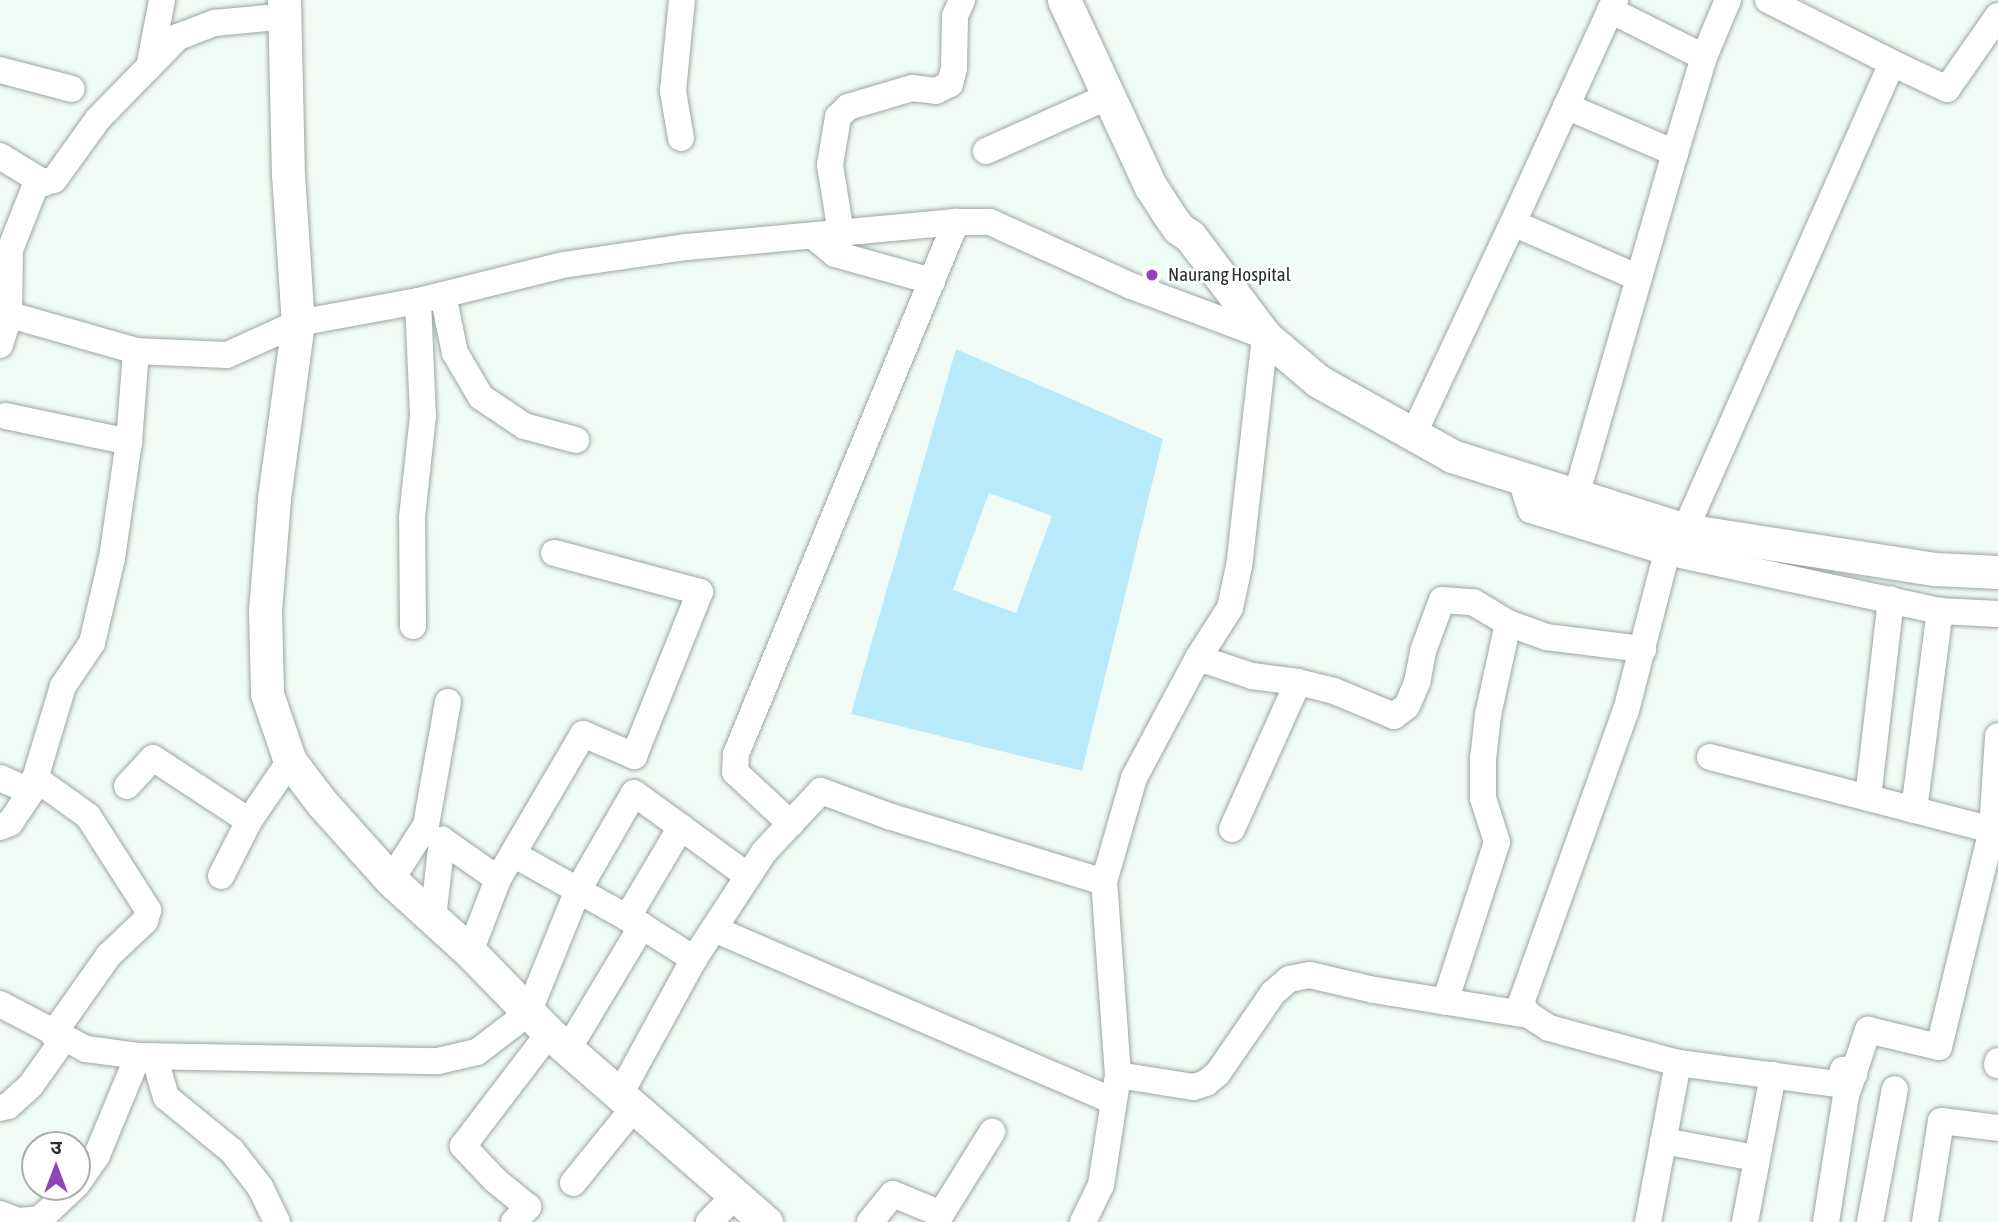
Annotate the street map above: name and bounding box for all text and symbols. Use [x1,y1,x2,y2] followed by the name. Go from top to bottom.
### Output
[1168,264,1291,286] place label: Naurang Hospital
[1142,265,1162,285] marker: Naurang Hospital
[21,1131,91,1201] north arrow
[50,1136,62,1158] text: उ

